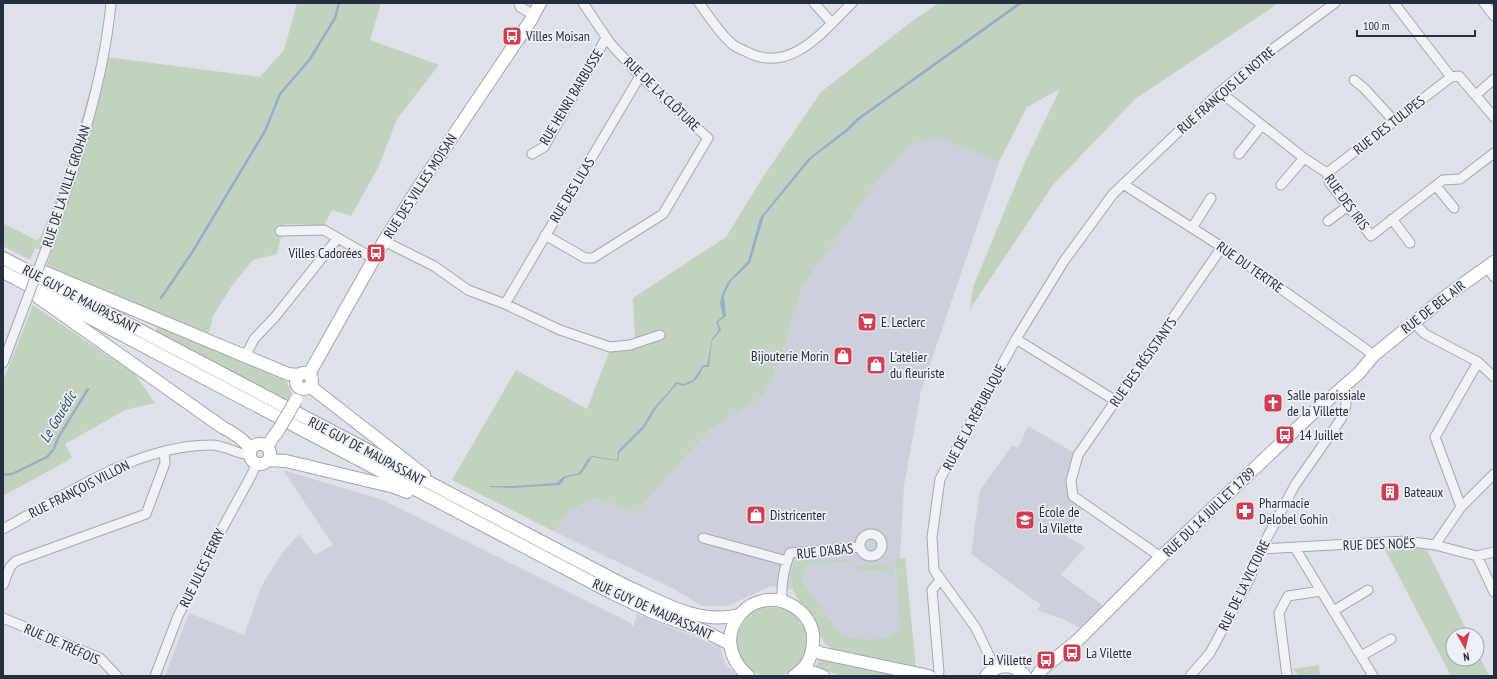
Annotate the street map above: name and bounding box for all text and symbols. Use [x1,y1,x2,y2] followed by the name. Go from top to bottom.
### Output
[1357,12,1475,38] scale bar
[1363,18,1390,33] text: 100 m
[501,25,523,47] bus stop icon: Villes Moisan
[525,27,590,45] place label: Villes Moisan
[1173,43,1279,137] street label: RUE FRANÇOIS LE NOTRE
[535,46,607,148] street label: RUE HENRI BARBUSSE
[620,53,704,135] street label: RUE DE LA CLÔTURE
[1350,91,1428,159] street label: RUE DES TULIPES
[38,123,94,249] street label: RUE DE LA VILLE GROHAN
[379,130,461,242] street label: RUE DES VILLES MOISAN
[546,154,598,226] street label: RUE DES LILAS
[1321,171,1373,233] street label: RUE DES IRIS
[1213,237,1287,297] street label: RUE DU TERTRE
[365,242,387,264] bus stop icon: Villes Cadorées
[288,244,362,262] place label: Villes Cadorées
[19,261,143,338] street label: RUE GUY DE MAUPASSANT
[1397,276,1469,338] street label: RUE DE BEL AIR
[856,311,878,333] supermarket icon: E. Leclerc
[881,313,925,331] place label: E. Leclerc
[1105,314,1181,410] street label: RUE DES RÉSISTANTS
[832,345,854,367] shop icon: Bijouterie Morin
[751,347,829,365] place label: Bijouterie Morin
[890,348,945,382] place label: L'atelier du fleuriste
[865,354,887,376] shop icon: L'atelier du fleuriste
[939,361,1009,473] street label: RUE DE LA RÉPUBLIQUE
[35,386,81,446] water label: Le Gouédic
[1287,386,1366,420] place label: Salle paroissiale de la Villette
[1262,392,1284,414] church icon: Salle paroissiale de la Villette
[305,413,429,490] street label: RUE GUY DE MAUPASSANT
[1274,424,1296,446] bus stop icon: 14 Juillet
[1299,426,1343,444] place label: 14 Juillet
[26,456,132,522] street label: RUE FRANÇOIS VILLON
[1159,463,1259,561] street label: RUE DU 14 JUILLET 1789
[1379,481,1401,503] building icon: Bateaux
[1404,483,1443,501] place label: Bateaux
[1259,494,1328,528] place label: Pharmacie Delobel Gohin
[1234,500,1256,522] pharmacy icon: Pharmacie Delobel Gohin
[1039,503,1083,537] place label: École de la Vilette
[745,504,767,526] shop icon: Districenter
[770,506,826,524] place label: Districenter
[1014,509,1036,531] school or university icon: École de la Vilette
[175,525,229,610] street label: RUE JULES FERRY
[1342,534,1416,554] street label: RUE DES NOËS
[1214,536,1274,634] street label: RUE DE LA VICTOIRE
[796,539,854,563] street label: RUE D'ABAS
[590,574,717,644] street label: RUE GUY DE MAUPASSANT
[21,619,103,669] street label: RUE DE TRÉFOIS
[1445,627,1485,667] north arrow
[1061,642,1083,664] bus stop icon: La Vilette
[1086,644,1132,662] place label: La Vilette
[1035,649,1057,671] bus stop icon: La Villette
[1462,650,1470,664] text: N
[983,651,1032,669] place label: La Villette

